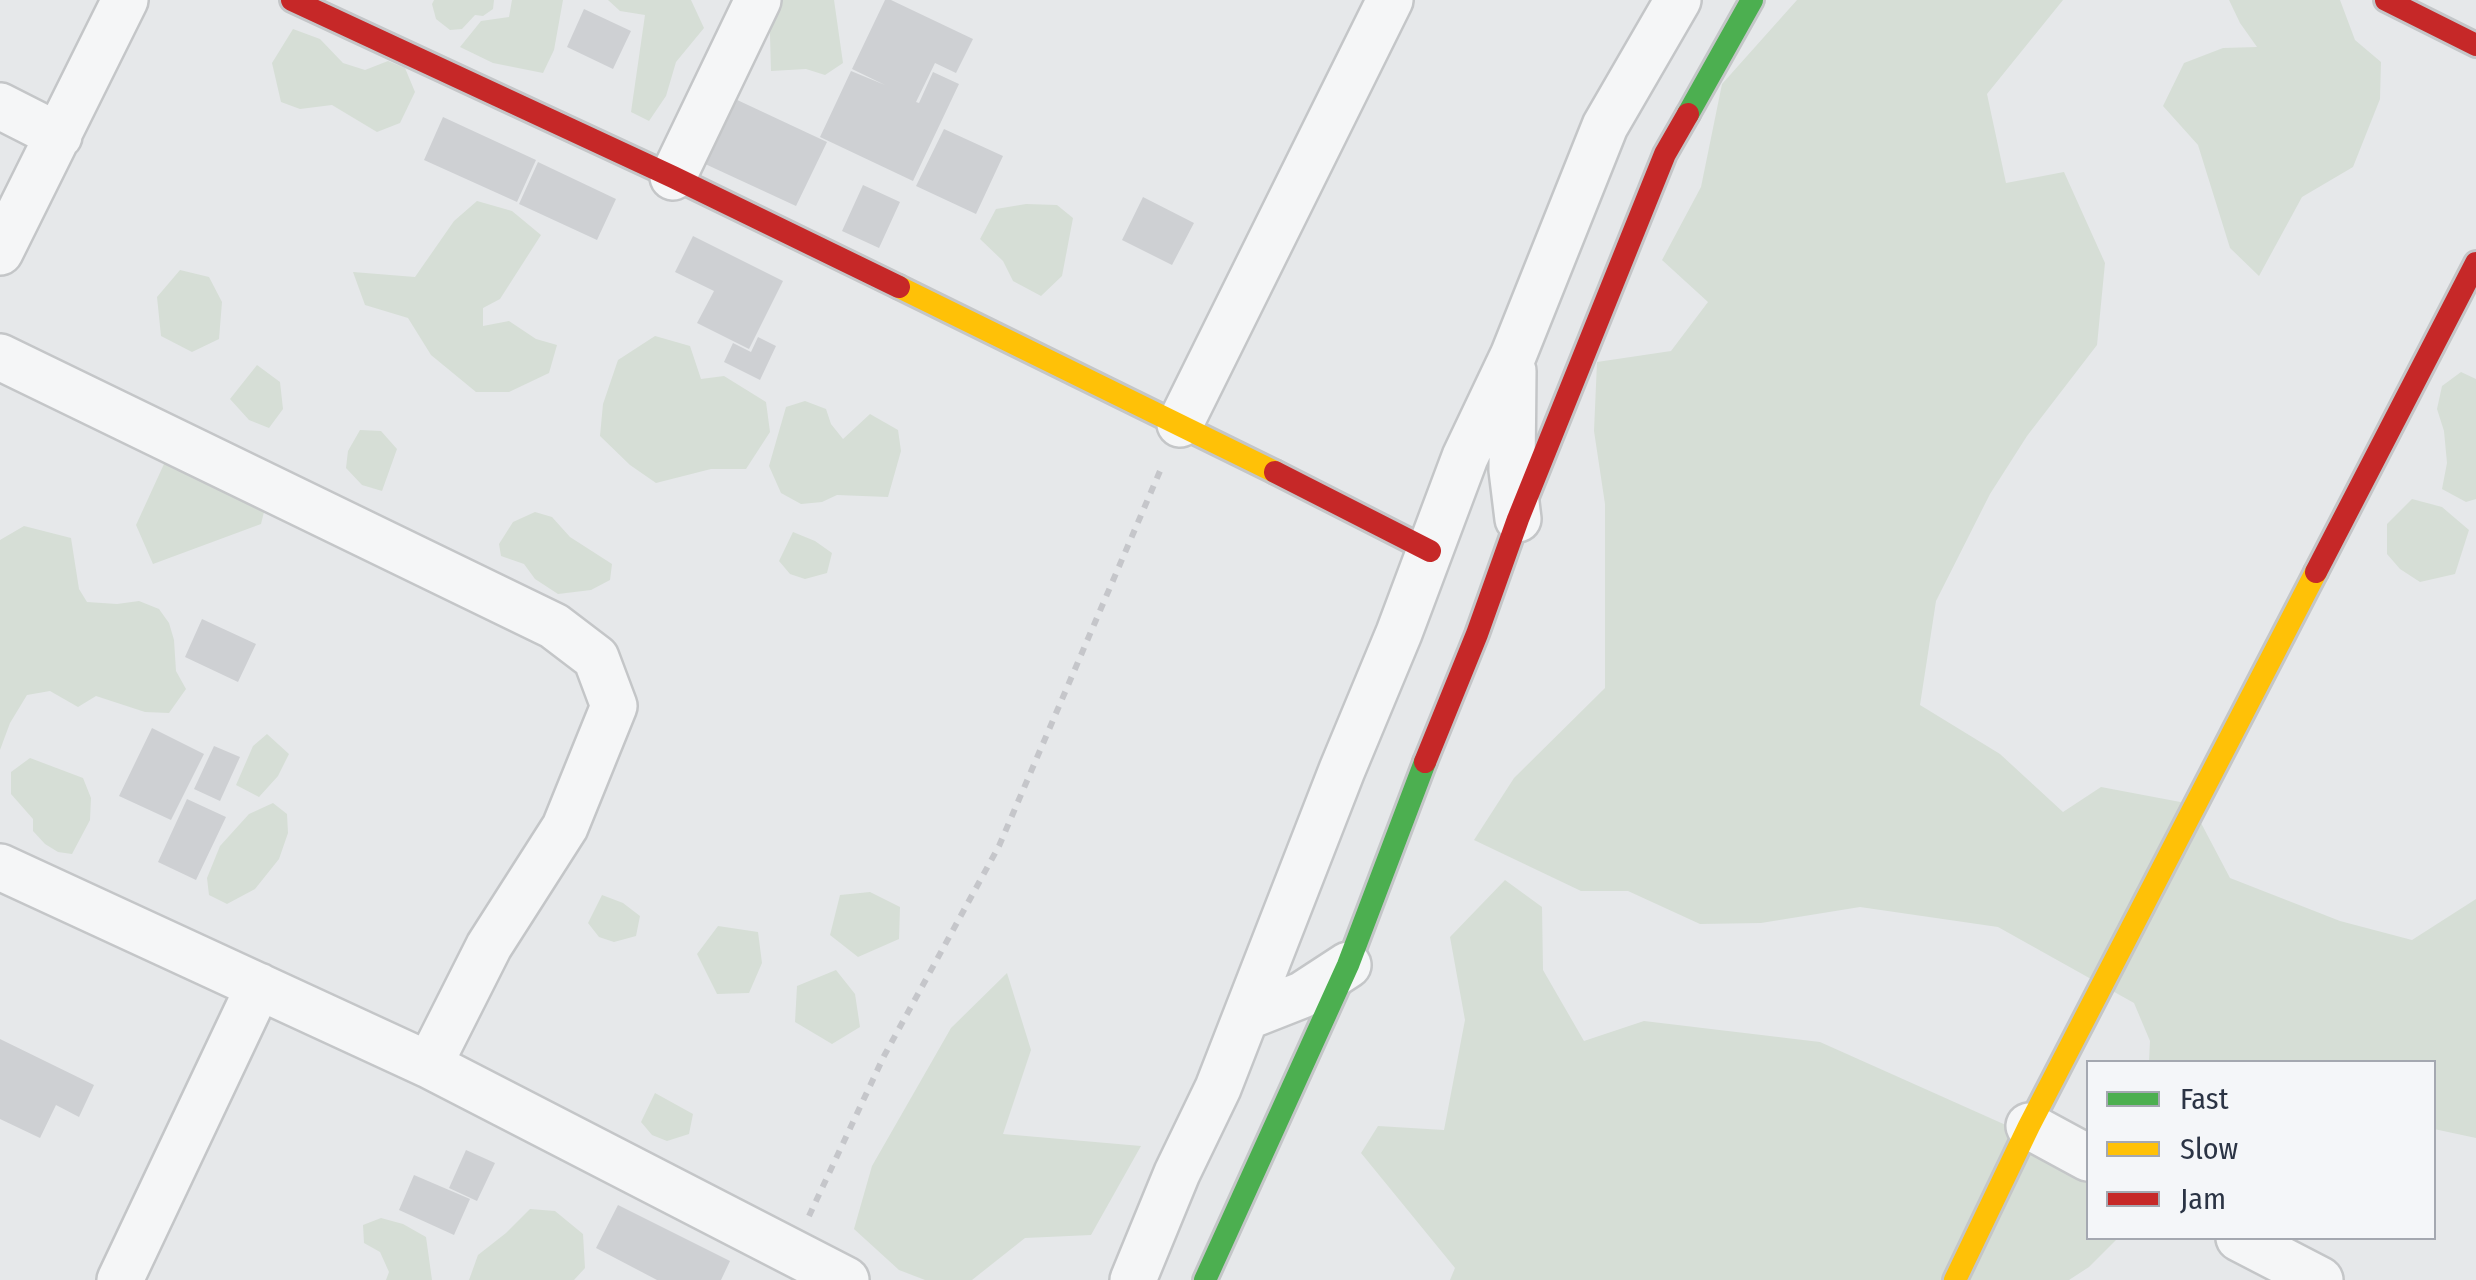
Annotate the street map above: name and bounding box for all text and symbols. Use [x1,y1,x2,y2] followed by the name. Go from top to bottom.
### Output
[2086,1060,2436,1240] legend
[2180,1081,2228,1117] text: Fast
[2180,1131,2238,1167] text: Slow
[2180,1181,2226,1217] text: Jam

